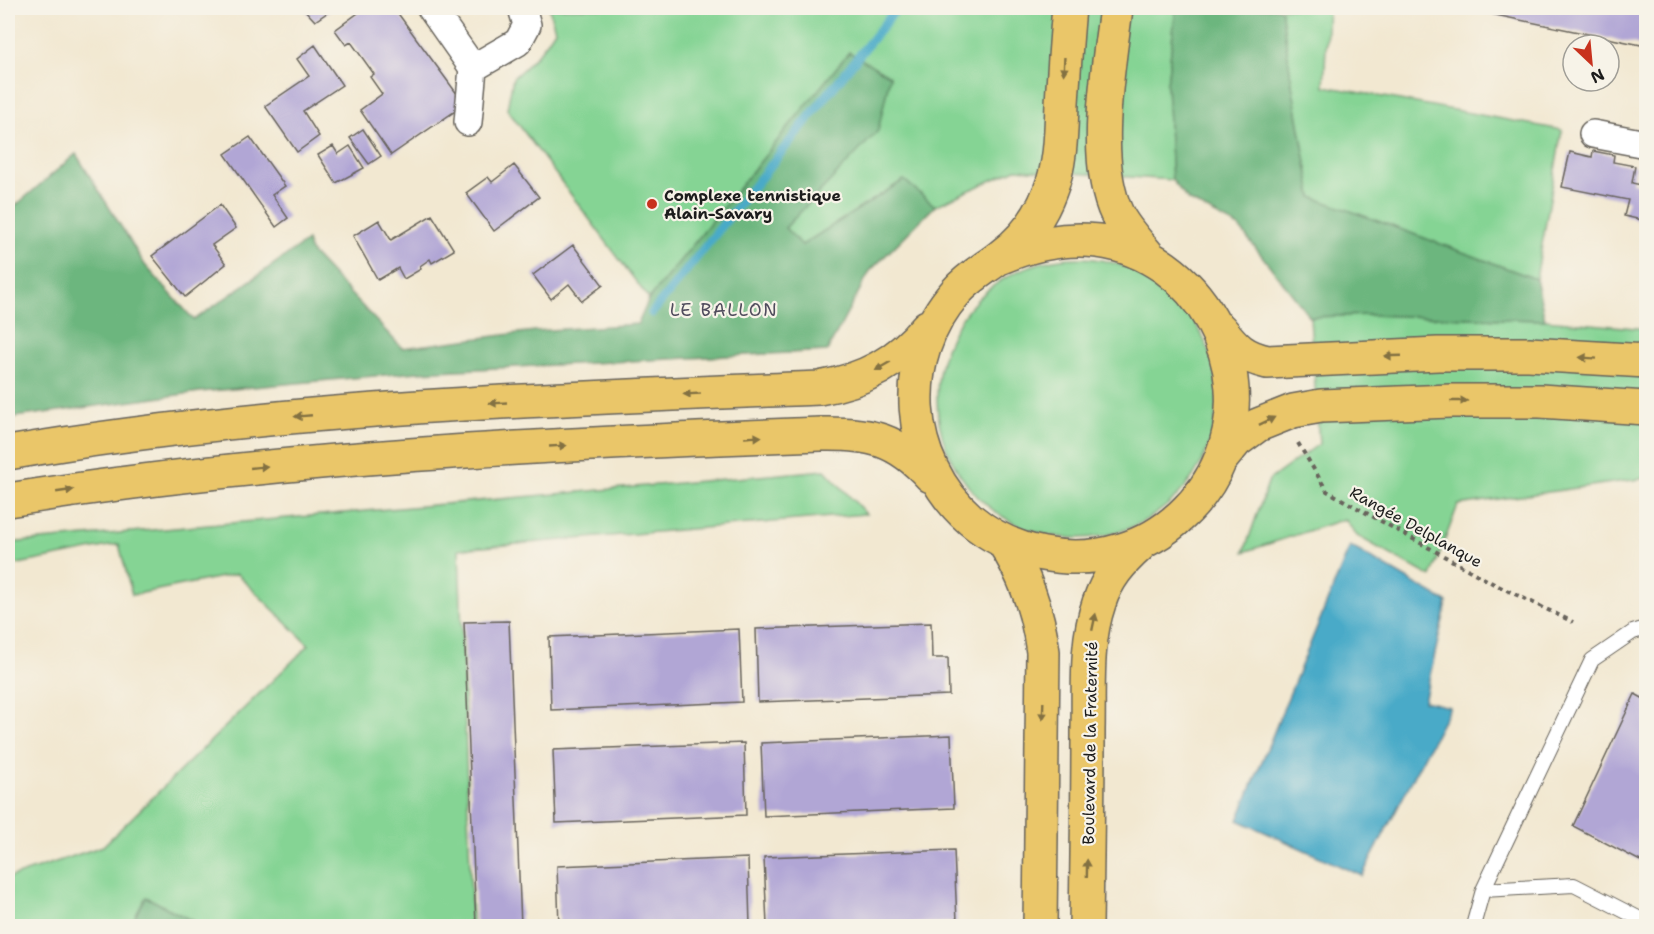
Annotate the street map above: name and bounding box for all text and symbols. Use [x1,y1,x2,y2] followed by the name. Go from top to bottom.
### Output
[1561,33,1621,93] north arrow
[1060,56,1069,75] one-way arrow
[1587,64,1608,88] text: N
[664,185,841,224] place label: Complexe tennistique Alain-Savary
[645,197,659,211] marker: Complexe tennistique Alain-Savary
[670,298,778,322] district label: LE BALLON
[1384,351,1403,360] one-way arrow
[1579,353,1598,362] one-way arrow
[874,361,891,371] one-way arrow
[683,389,702,398] one-way arrow
[1450,396,1469,406] one-way arrow
[488,398,507,407] one-way arrow
[294,412,313,421] one-way arrow
[1258,416,1275,426] one-way arrow
[743,432,762,441] one-way arrow
[549,442,568,451] one-way arrow
[249,462,268,472] one-way arrow
[1346,482,1486,572] street label: Rangée Delplanque
[56,487,75,496] one-way arrow
[1090,612,1100,631] one-way arrow
[1078,641,1102,845] street label: Boulevard de la Fraternité
[1039,701,1048,720] one-way arrow
[1082,859,1092,878] one-way arrow

